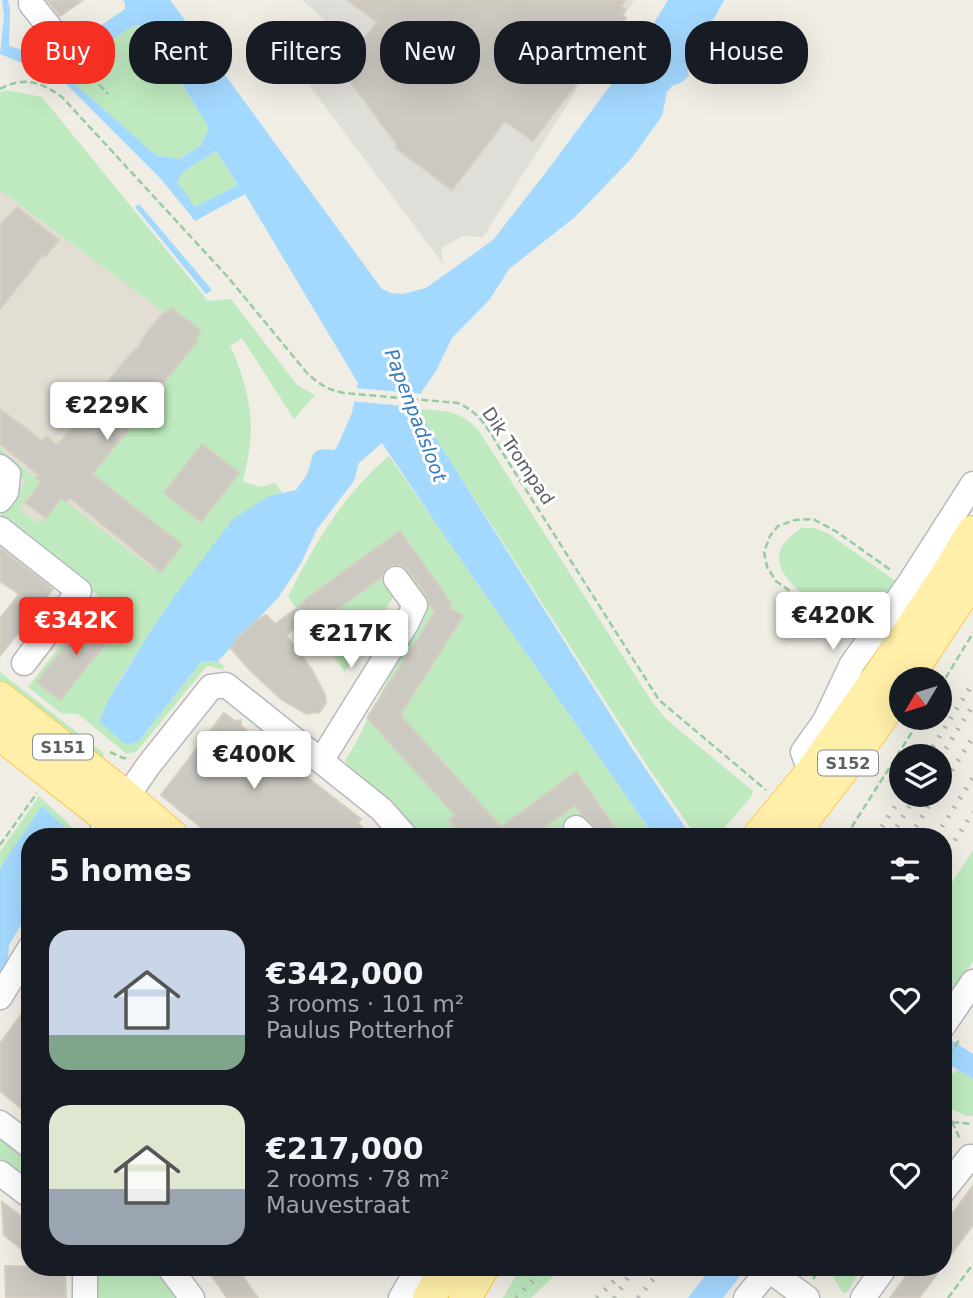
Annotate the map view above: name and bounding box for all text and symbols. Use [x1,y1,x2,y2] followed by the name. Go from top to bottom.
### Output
[21,21,115,84] chip: Buy
[129,21,232,84] chip: Rent
[246,21,366,84] chip: Filters
[380,21,480,84] chip: New
[494,21,671,84] chip: Apartment
[685,21,808,84] chip: House
[381,345,452,486] water label: Papenpadsloot
[58,382,156,442] pin: €229K
[66,392,148,418] text: €229K
[478,403,559,508] street label: Dik Trompad
[784,592,882,652] pin: €420K
[27,598,125,657] pin: €342K
[792,602,874,628] text: €420K
[35,607,117,633] text: €342K
[302,610,400,670] pin: €217K
[310,620,392,646] text: €217K
[889,667,952,730] north arrow
[889,667,952,807] map controls
[205,732,303,791] pin: €400K
[33,734,93,760] road number: S151
[213,741,295,767] text: €400K
[889,744,952,807] button: layers
[818,750,878,776] road number: S152
[886,851,924,889] icon: filters
[49,853,192,888] text: 5 homes
[266,956,424,991] text: €342,000
[105,958,189,1042] icon: home
[886,981,924,1019] icon: heart
[266,991,464,1017] text: 3 rooms · 101 m²
[266,1017,453,1043] text: Paulus Potterhof
[266,1131,424,1166] text: €217,000
[105,1133,189,1217] icon: home
[886,1156,924,1194] icon: heart
[266,1166,450,1192] text: 2 rooms · 78 m²
[266,1192,410,1218] text: Mauvestraat

